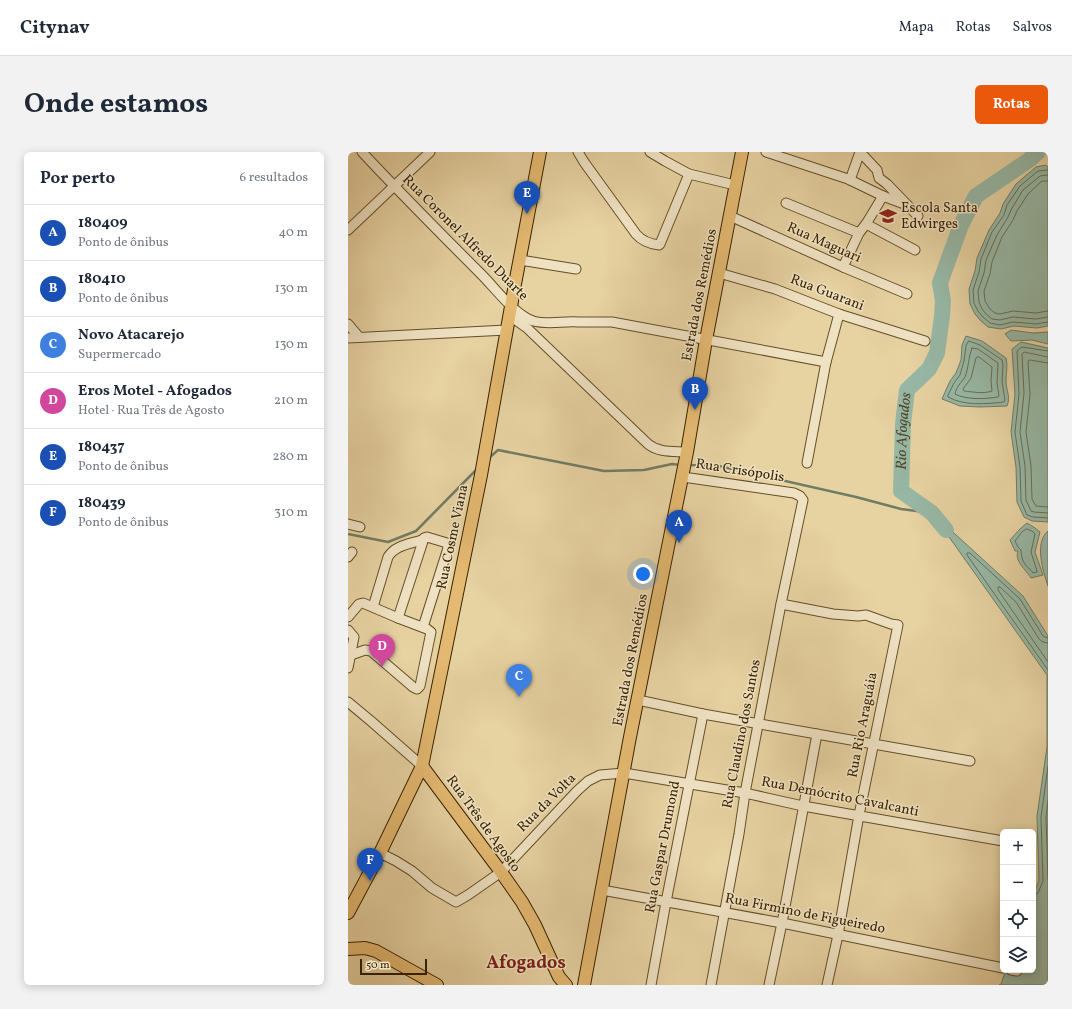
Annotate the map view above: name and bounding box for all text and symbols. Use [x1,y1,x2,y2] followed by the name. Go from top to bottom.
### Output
[20,15,90,41] text: Citynav
[899,18,934,37] text: Mapa
[956,18,990,37] text: Rotas
[1012,18,1052,37] text: Salvos
[24,85,208,124] text: Onde estamos
[975,85,1048,124] button: Rotas
[40,167,115,190] text: Por perto
[240,169,308,187] text: 6 resultados
[398,171,532,305] street label: Rua Coronel Alfredo Duarte
[514,181,540,214] pin: E
[901,199,978,234] place label: Escola Santa Edwirges
[878,206,898,226] school or university icon: Escola Santa Edwirges
[78,213,128,234] text: 180409
[784,218,864,268] street label: Rua Maguari
[48,224,58,242] text: A
[279,224,308,242] text: 40 m
[678,227,722,363] street label: Estrada dos Remédios
[78,234,169,252] text: Ponto de ônibus
[78,269,126,290] text: 180410
[787,270,867,316] street label: Rua Guarani
[49,280,57,298] text: B
[275,280,308,298] text: 130 m
[78,290,169,308] text: Ponto de ônibus
[78,325,184,346] text: Novo Atacarejo
[49,336,57,354] text: C
[275,336,308,354] text: 130 m
[78,346,161,364] text: Supermercado
[682,377,708,410] pin: B
[78,381,232,402] text: Eros Motel - Afogados
[891,391,917,470] water label: Rio Afogados
[48,392,58,410] text: D
[274,392,308,410] text: 210 m
[78,402,224,420] text: Hotel · Rua Três de Agosto
[78,437,125,458] text: 180437
[49,448,57,466] text: E
[272,448,308,466] text: 280 m
[694,455,786,487] street label: Rua Crisópolis
[78,458,169,476] text: Ponto de ônibus
[433,483,473,591] street label: Rua Cosme Viana
[78,493,125,514] text: 180439
[49,504,57,522] text: F
[274,504,308,522] text: 310 m
[666,510,692,543] pin: A
[78,514,169,532] text: Ponto de ônibus
[633,564,653,584] your location
[609,592,653,728] street label: Estrada dos Remédios
[369,634,395,667] pin: D
[718,658,766,810] street label: Rua Claudino dos Santos
[506,664,532,697] pin: C
[843,671,883,779] street label: Rua Rio Araguáia
[513,769,581,837] street label: Rua da Volta
[441,772,525,876] street label: Rua Três de Agosto
[760,772,920,822] street label: Rua Demócrito Cavalcanti
[641,779,685,915] street label: Rua Gaspar Drumond
[1000,829,1036,973] map controls
[1000,829,1036,865] button: +
[357,848,383,881] pin: F
[1000,865,1036,901] button: −
[723,889,887,939] street label: Rua Firmino de Figueiredo
[1000,901,1036,937] button: locate
[1000,937,1036,973] button: layers
[486,951,566,976] district label: Afogados
[360,957,427,976] scale bar
[366,958,390,973] text: 50 m

